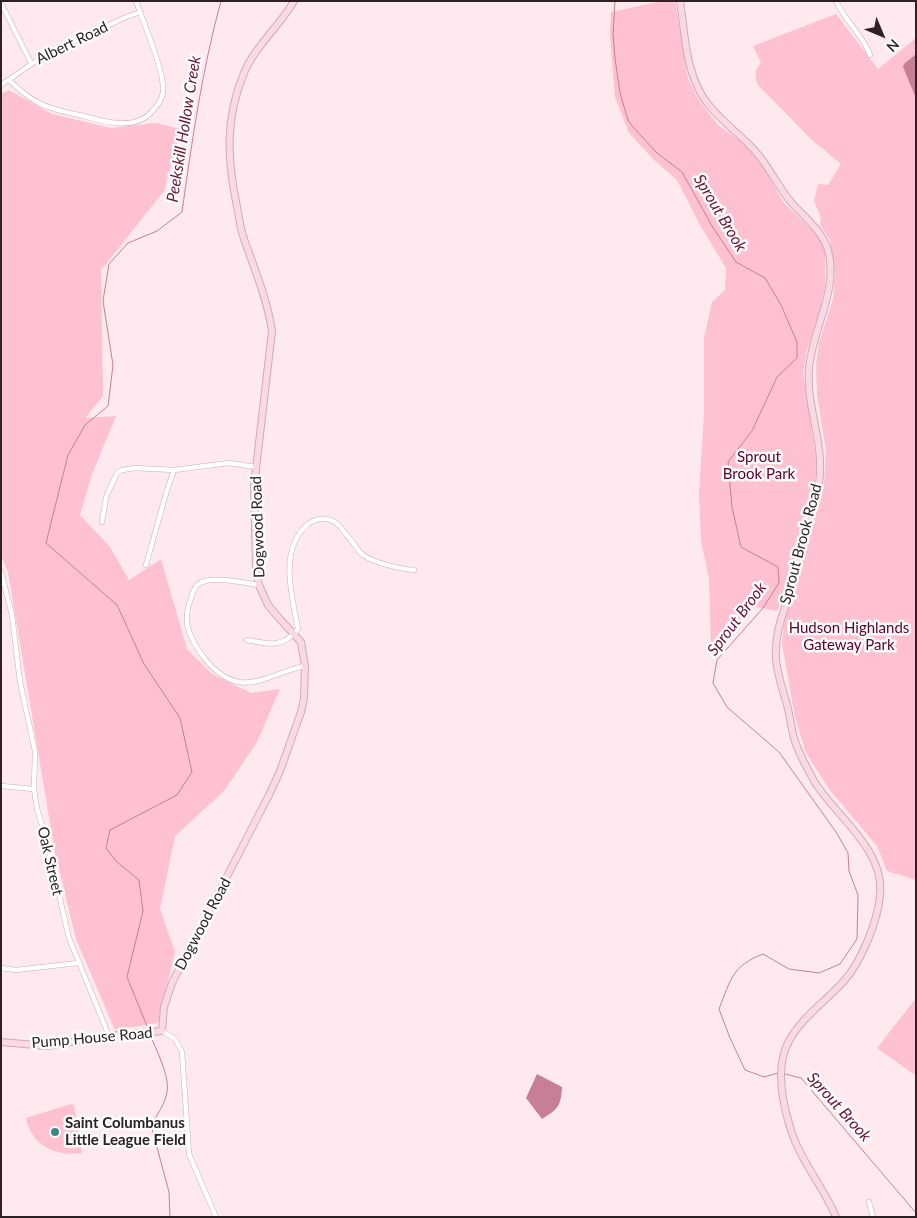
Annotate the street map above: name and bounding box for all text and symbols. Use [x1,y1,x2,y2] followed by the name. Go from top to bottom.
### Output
[857,10,907,60] north arrow
[33,18,111,68] street label: Albert Road
[883,36,903,56] text: N
[163,54,205,204] water label: Peekskill Hollow Creek
[689,171,751,255] water label: Sprout Brook
[723,448,795,483] park label: Sprout Brook Park
[247,476,269,578] street label: Dogwood Road
[776,482,826,606] street label: Sprout Brook Road
[703,579,771,659] water label: Sprout Brook
[789,619,909,654] park label: Hudson Highlands Gateway Park
[33,825,67,897] street label: Oak Street
[171,875,235,973] street label: Dogwood Road
[31,1024,153,1052] street label: Pump House Road
[803,1068,875,1146] water label: Sprout Brook
[65,1114,186,1149] place label: Saint Columbanus Little League Field
[49,1126,61,1138] marker: Saint Columbanus Little League Field

